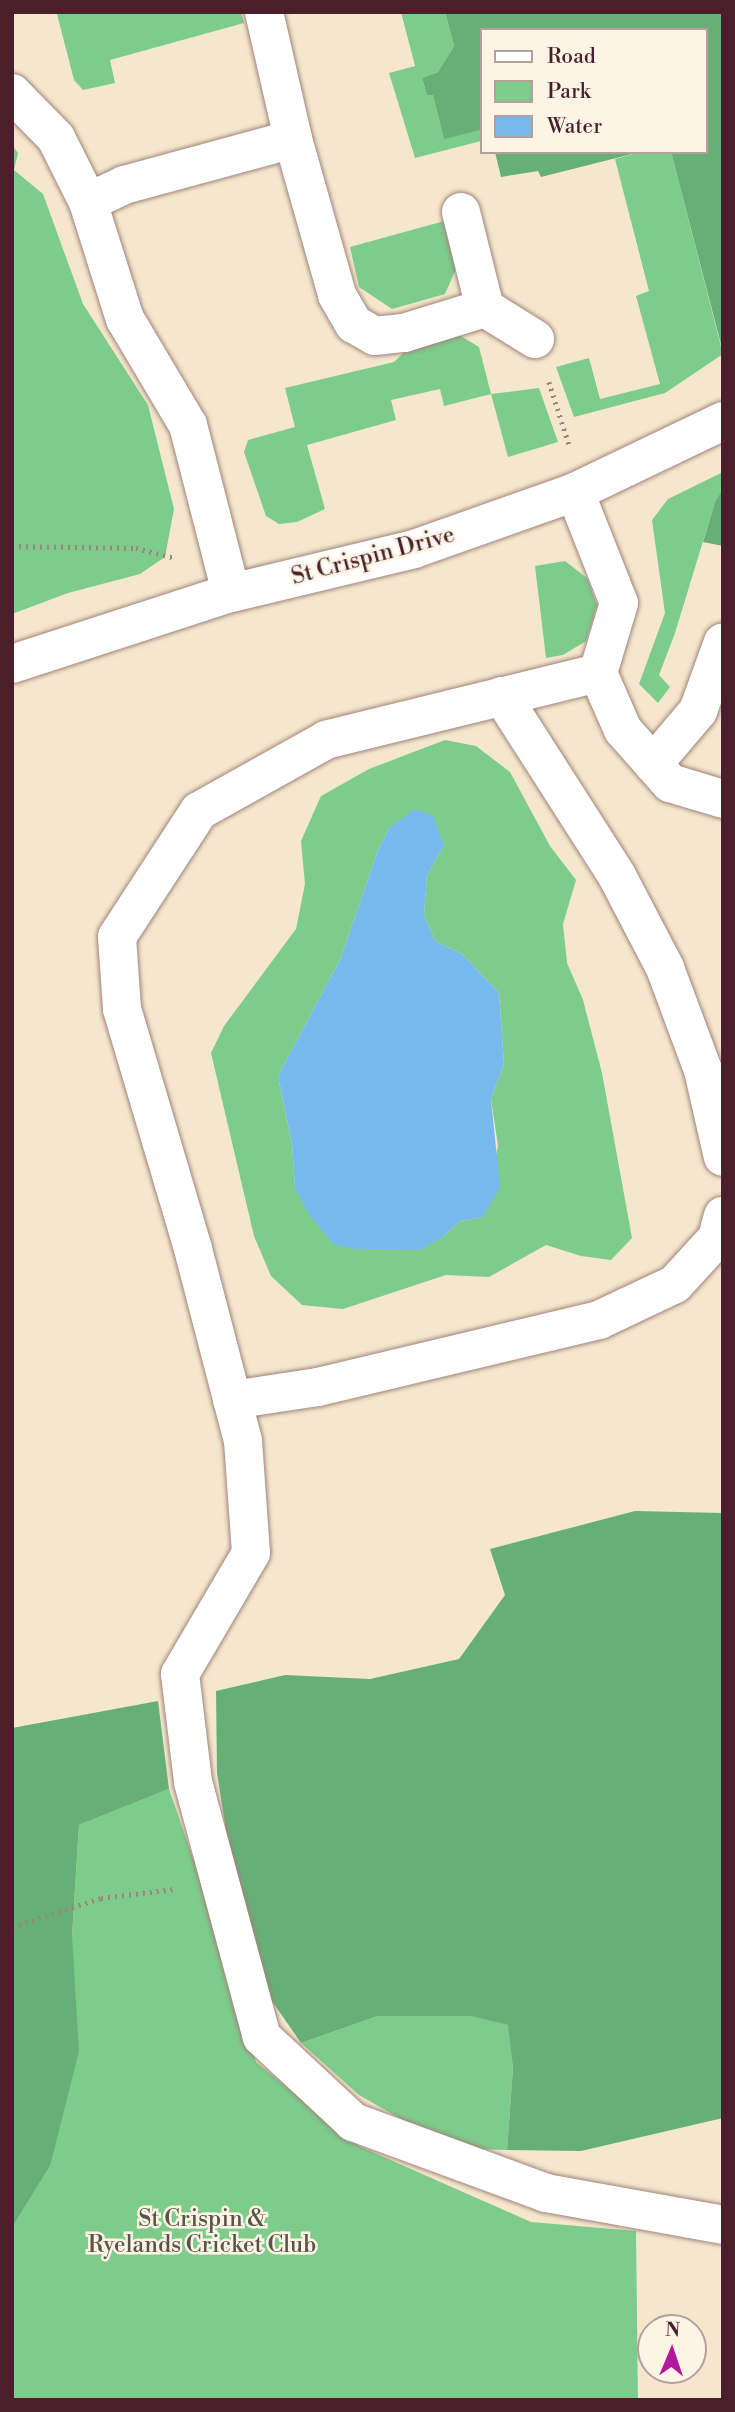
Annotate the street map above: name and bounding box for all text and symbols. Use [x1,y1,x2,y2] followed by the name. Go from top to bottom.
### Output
[480,28,707,154] legend
[547,44,596,70] text: Road
[547,79,591,105] text: Park
[547,114,602,140] text: Water
[288,521,458,591] street label: St Crispin Drive
[88,2205,316,2259] park label: St Crispin & Ryelands Cricket Club
[637,2314,707,2384] north arrow
[665,2318,681,2342] text: N

